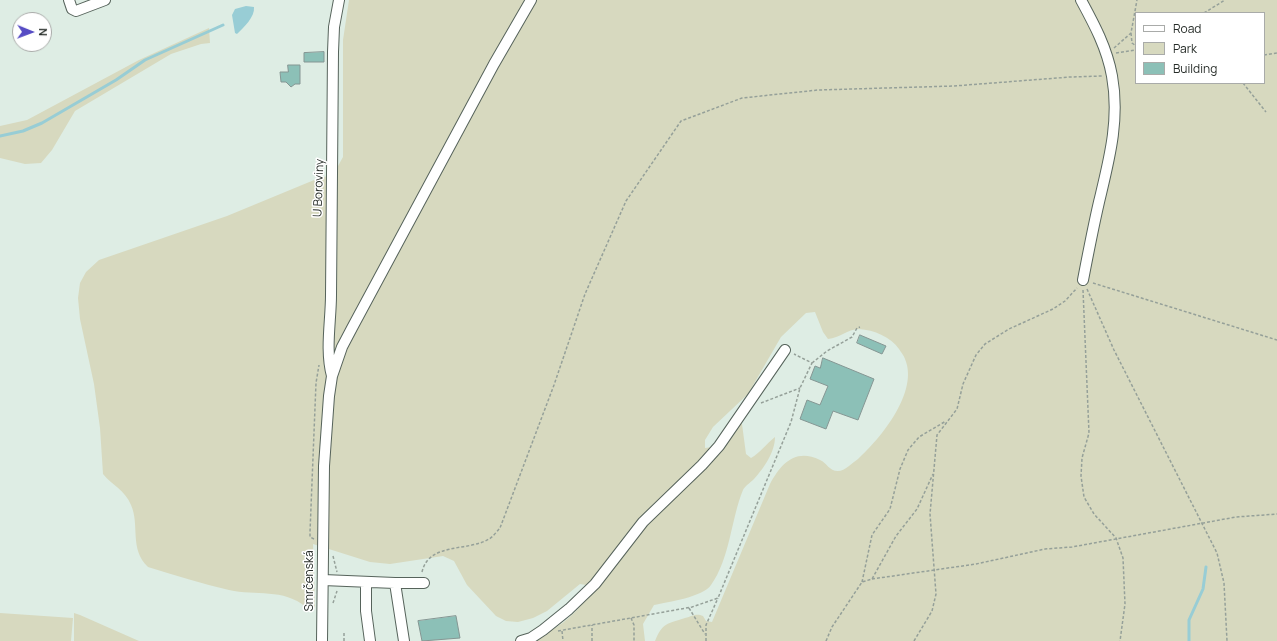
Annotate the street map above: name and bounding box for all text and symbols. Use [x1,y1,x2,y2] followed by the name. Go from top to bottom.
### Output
[12,12,52,52] north arrow
[1135,12,1265,84] legend
[1173,20,1201,37] text: Road
[36,28,51,36] text: N
[1173,40,1197,57] text: Park
[1173,60,1217,77] text: Building
[311,159,327,217] street label: U Boroviny
[303,550,317,612] street label: Smrčenská

